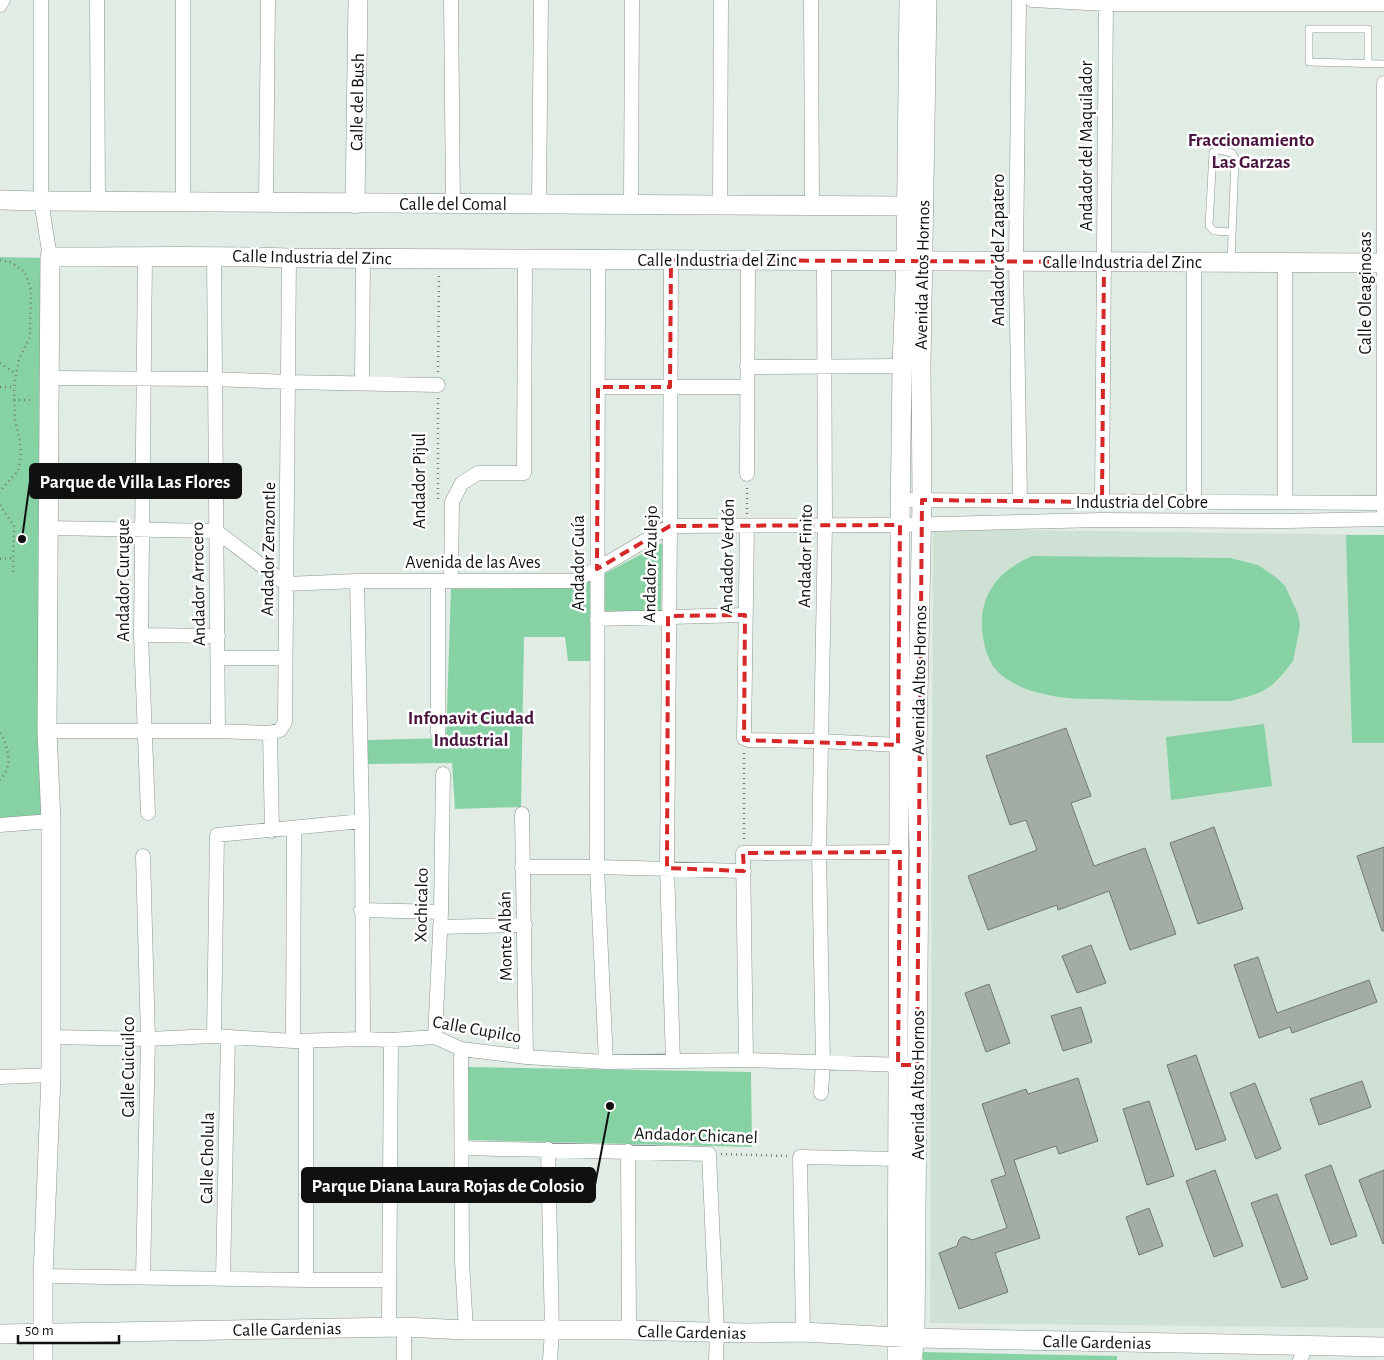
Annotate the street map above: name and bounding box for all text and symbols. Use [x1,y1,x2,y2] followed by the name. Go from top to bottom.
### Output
[348,53,368,151] street label: Calle del Bush
[1078,61,1096,231] street label: Andador del Maquilador
[1188,131,1314,172] district label: Fraccionamiento Las Garzas
[990,174,1008,326] street label: Andador del Zapatero
[399,196,507,214] street label: Calle del Comal
[913,200,933,350] street label: Avenida Altos Hornos
[1357,231,1375,355] street label: Calle Oleaginosas
[232,248,392,268] street label: Calle Industria del Zinc
[637,252,797,270] street label: Calle Industria del Zinc
[1042,254,1202,272] street label: Calle Industria del Zinc
[411,433,429,529] street label: Andador Pijul
[30,464,241,498] callout: Parque de Villa Las Flores
[40,473,230,492] text: Parque de Villa Las Flores
[259,482,279,616] street label: Andador Zenzontle
[1076,494,1208,512] street label: Industria del Cobre
[718,499,738,613] street label: Andador Verdón
[796,504,816,608] street label: Andador Finito
[641,505,661,623] street label: Andador Azulejo
[570,515,588,611] street label: Andador Guía
[115,518,133,642] street label: Andador Curugue
[189,521,209,646] street label: Andador Arrocero
[405,554,541,572] street label: Avenida de las Aves
[910,605,930,755] street label: Avenida Altos Hornos
[408,709,534,750] district label: Infonavit Ciudad Industrial
[412,867,432,943] street label: Xochicalco
[496,891,516,981] street label: Monte Albán
[910,1010,928,1160] street label: Avenida Altos Hornos
[431,1013,523,1047] street label: Calle Cupilco
[120,1016,138,1118] street label: Calle Cuicuilco
[198,1112,218,1204] street label: Calle Cholula
[634,1125,758,1147] street label: Andador Chicanel
[302,1168,595,1202] callout: Parque Diana Laura Rojas de Colosio
[312,1177,584,1196] text: Parque Diana Laura Rojas de Colosio
[18,1312,119,1344] scale bar
[233,1320,341,1340] street label: Calle Gardenias
[25,1323,54,1338] text: 50 m
[638,1323,746,1343] street label: Calle Gardenias
[1043,1333,1151,1353] street label: Calle Gardenias

